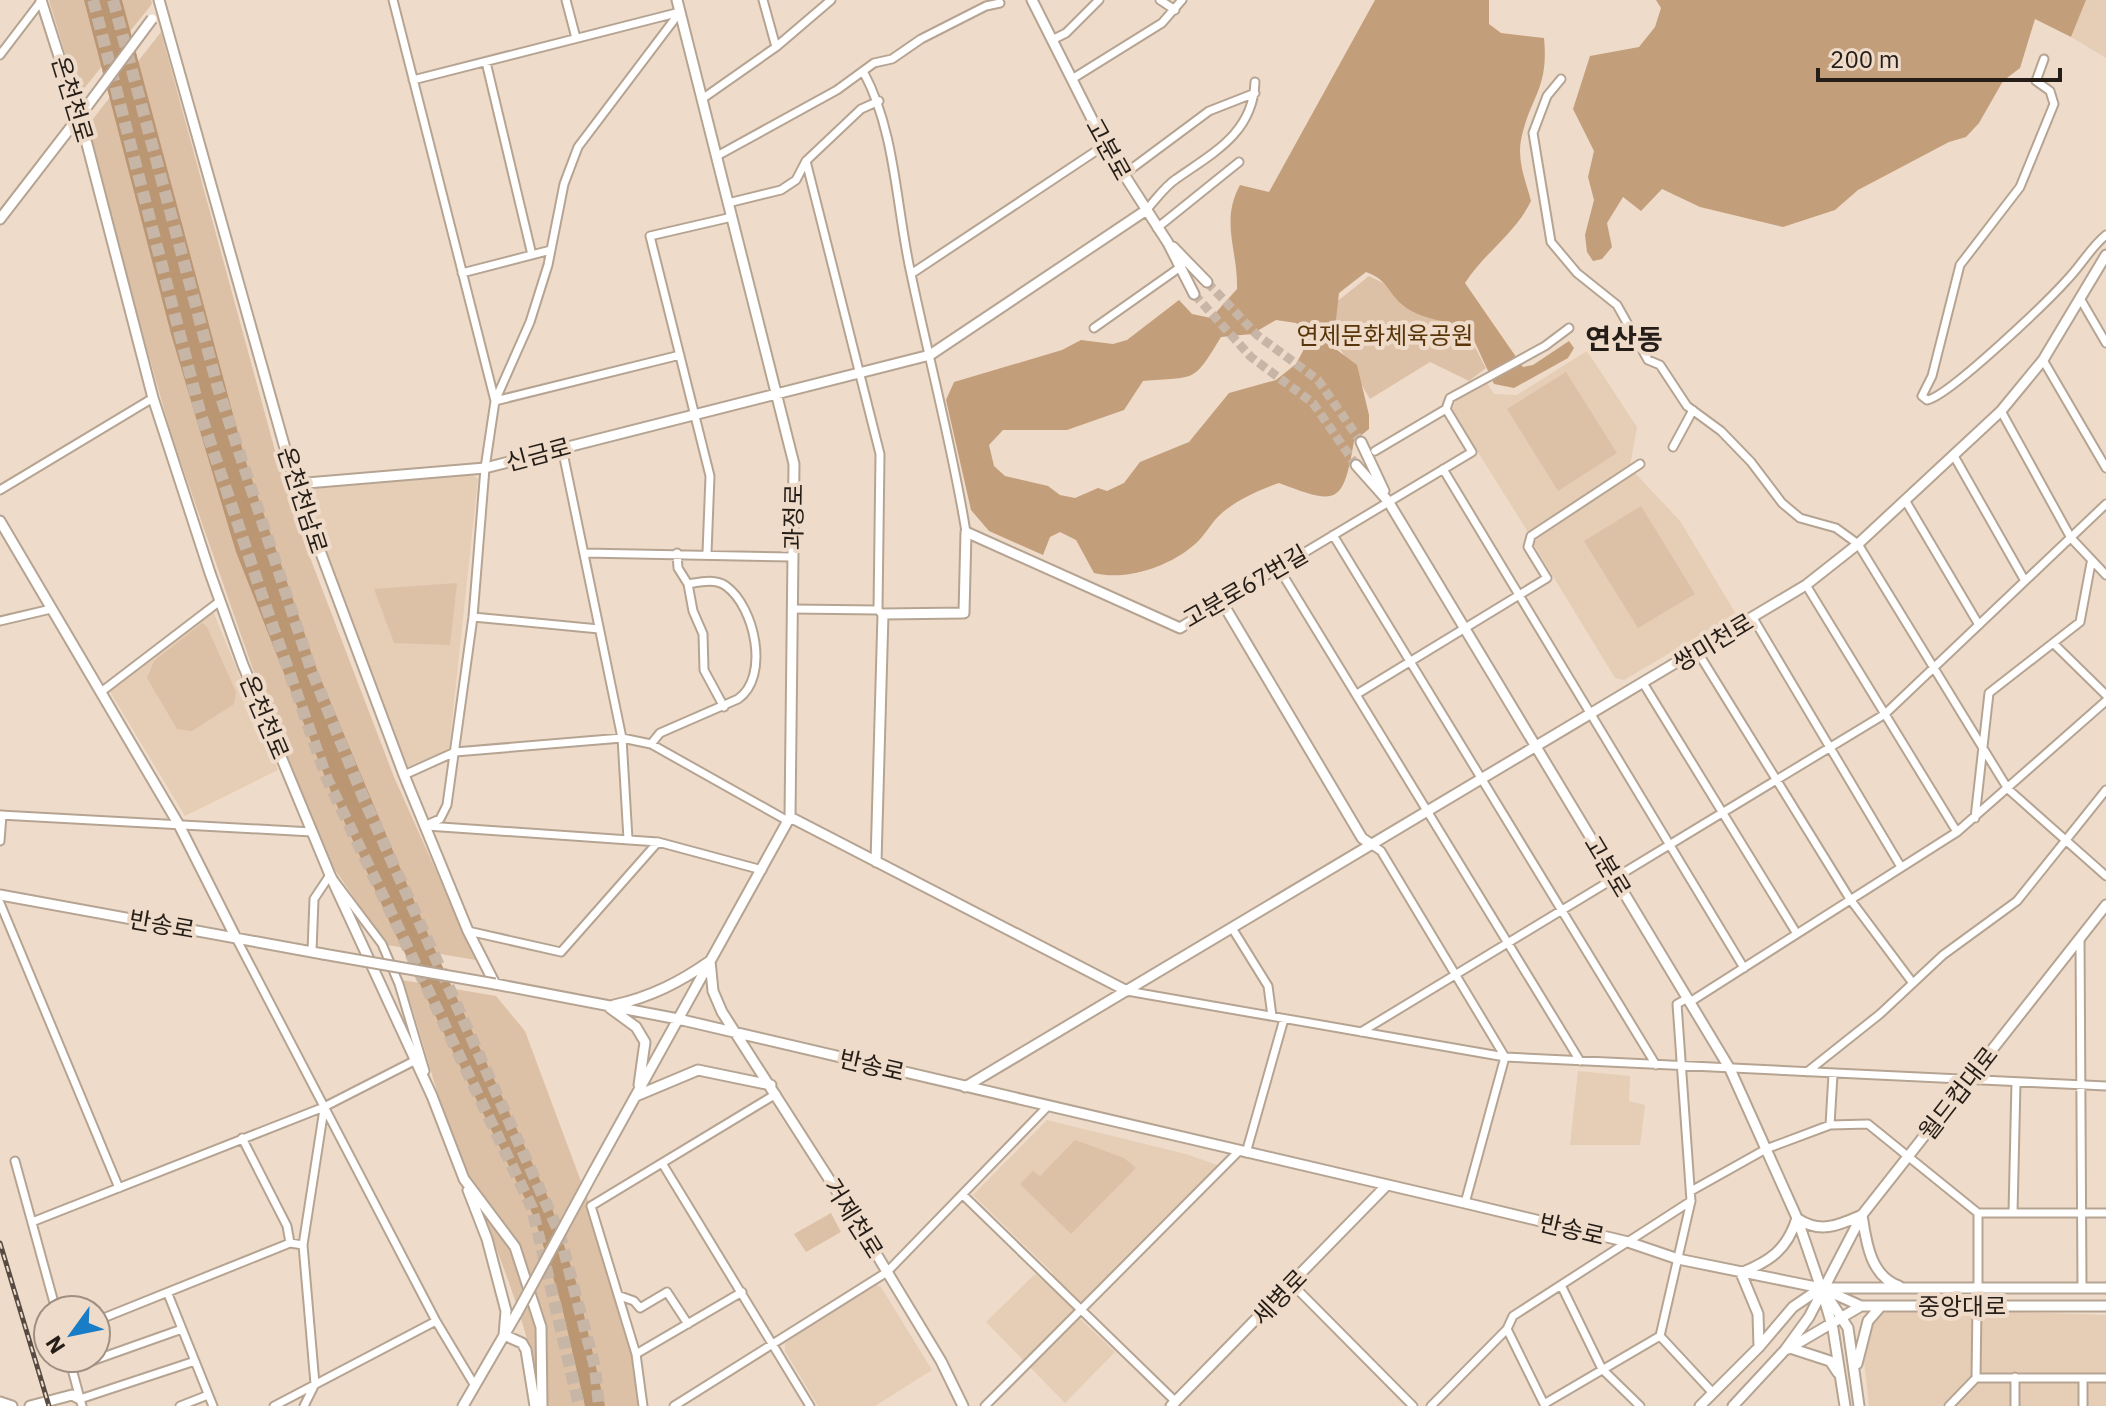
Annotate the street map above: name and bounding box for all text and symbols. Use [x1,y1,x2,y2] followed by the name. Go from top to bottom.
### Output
[1818,32,2060,82] scale bar
[1830,43,1900,75] text: 200 m
[45,52,101,146] street label: 온천천로
[1079,112,1139,186] street label: 고분로
[1297,319,1473,351] park label: 연제문화체육공원
[1585,320,1663,357] district label: 연산동
[502,430,574,478] street label: 신금로
[271,443,335,557] street label: 온천천남로
[776,484,810,550] street label: 과정로
[1177,537,1313,635] street label: 고분로67번길
[1667,606,1759,678] street label: 쌍미천로
[233,670,297,764] street label: 온천천로
[1577,829,1639,903] street label: 고분로
[127,902,197,946] street label: 반송로
[1911,1040,2005,1146] street label: 월드컵대로
[836,1042,908,1088] street label: 반송로
[817,1172,891,1264] street label: 거제천로
[1536,1206,1608,1252] street label: 반송로
[1244,1262,1314,1332] street label: 세병로
[1918,1290,2006,1322] street label: 중앙대로
[32,1294,112,1374] north arrow
[38,1331,71,1360] text: N

